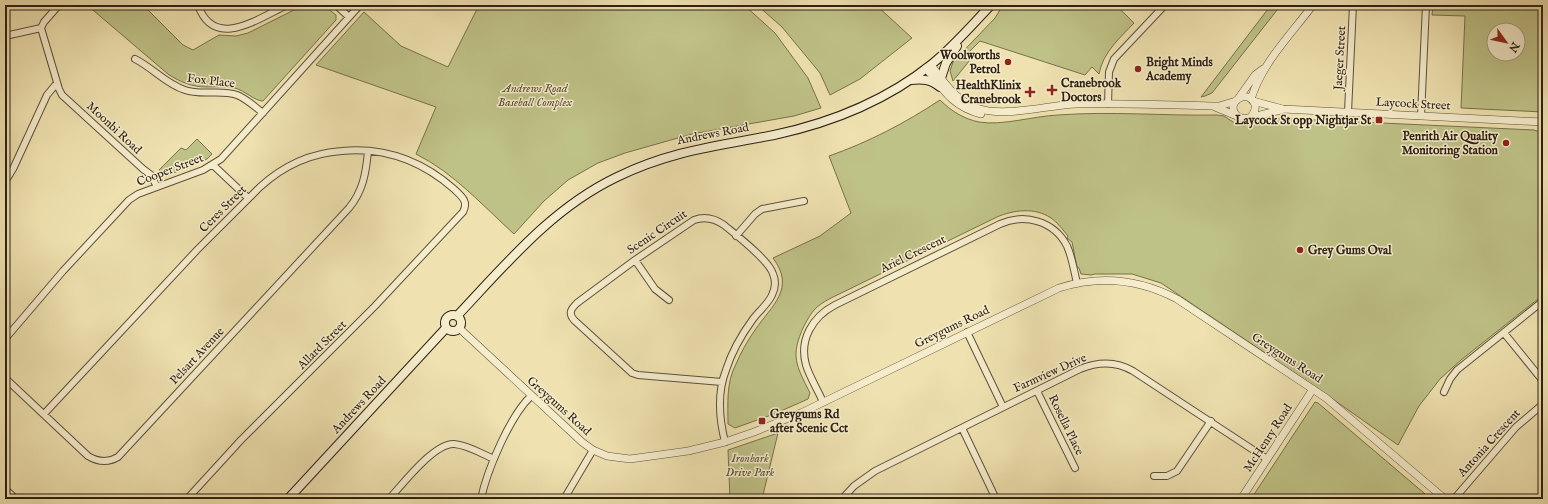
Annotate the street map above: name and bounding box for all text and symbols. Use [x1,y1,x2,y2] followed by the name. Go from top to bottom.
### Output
[1486,22,1526,62] north arrow
[1331,26,1350,92] street label: Jaeger Street
[1505,38,1523,55] text: N
[939,48,1001,77] place label: Woolworths Petrol
[1145,55,1213,85] place label: Bright Minds Academy
[1003,57,1013,67] marker: Woolworths Petrol
[1133,64,1143,74] marker: Bright Minds Academy
[186,71,236,91] street label: Fox Place
[1061,76,1122,105] place label: Cranebrook Doctors
[956,78,1022,107] place label: HealthKlinix Cranebrook
[498,81,572,110] park label: Andrews Road Baseball Complex
[1046,84,1058,96] marker: Cranebrook Doctors
[1024,86,1036,98] marker: HealthKlinix Cranebrook
[1375,95,1451,113] street label: Laycock Street
[83,99,145,158] street label: Moonbi Road
[1234,113,1372,129] place label: Laycock St opp Nightjar St
[1374,115,1384,125] marker: Laycock St opp Nightjar St
[675,120,751,148] street label: Andrews Road
[1402,129,1499,159] place label: Penrith Air Quality Monitoring Station
[1501,138,1511,148] marker: Penrith Air Quality Monitoring Station
[134,150,206,191] street label: Cooper Street
[196,182,250,236] street label: Ceres Street
[624,207,690,257] street label: Scenic Circuit
[877,232,948,277] street label: Ariel Crescent
[1308,243,1392,259] place label: Grey Gums Oval
[1295,245,1305,255] marker: Grey Gums Oval
[912,302,992,352] street label: Greygums Road
[294,317,350,373] street label: Allard Street
[167,324,228,388] street label: Pelsart Avenue
[1249,330,1326,387] street label: Greygums Road
[1011,350,1089,396] street label: Farmview Drive
[328,373,390,437] street label: Andrews Road
[524,373,595,439] street label: Greygums Road
[1045,392,1087,458] street label: Rosella Place
[1240,401,1296,475] street label: McHenry Road
[1454,406,1523,481] street label: Antonia Crescent
[770,407,849,436] place label: Greygums Rd after Scenic Cct
[757,416,767,426] marker: Greygums Rd after Scenic Cct
[726,451,775,480] park label: Ironbark Drive Park

